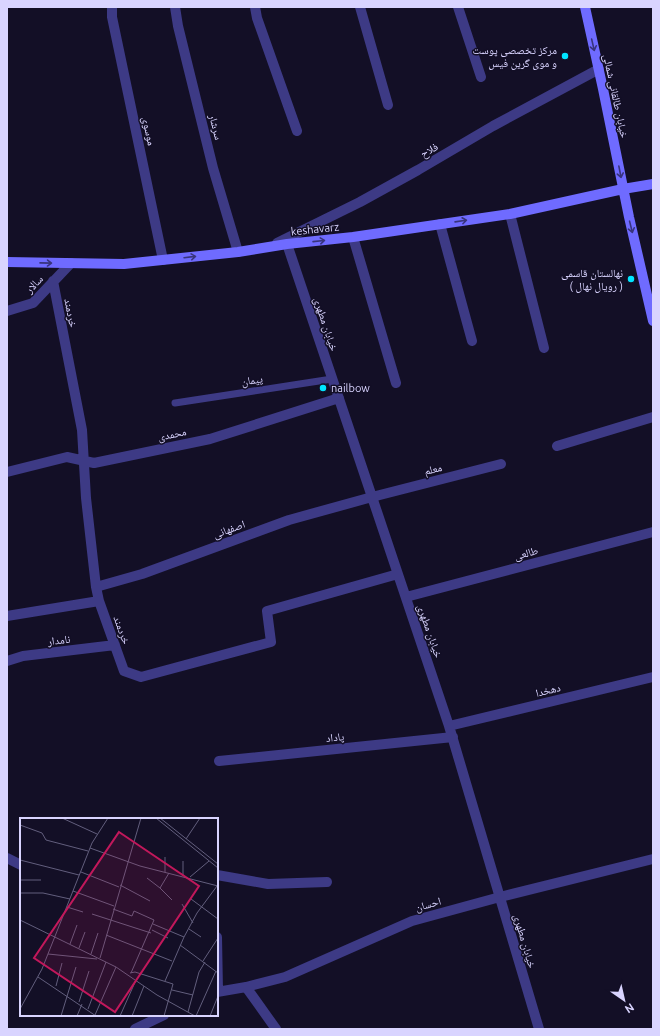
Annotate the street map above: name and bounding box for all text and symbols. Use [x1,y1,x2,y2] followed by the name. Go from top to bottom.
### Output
[590,38,598,51] one-way arrow
[473,44,557,70] place label: مرکز تخصصی پوست و موی گرین فیس
[560,51,570,61] marker: مرکز تخصصی پوست و موی گرین فیس
[600,53,631,139] street label: خیابان طالقانی شمالی
[207,112,225,141] street label: سرشار
[139,115,158,147] street label: موسوی
[418,140,441,161] street label: فلاح
[616,165,624,178] one-way arrow
[454,217,467,225] one-way arrow
[290,221,340,237] street label: keshavarz
[628,221,636,234] one-way arrow
[312,237,325,245] one-way arrow
[183,254,196,261] one-way arrow
[39,259,52,266] one-way arrow
[561,267,623,293] place label: نهالستان قاسمی ( رویال نهال )
[22,273,45,296] street label: سالار
[626,274,636,284] marker: نهالستان قاسمی ( رویال نهال )
[311,296,340,353] street label: خیابان مطهری
[62,297,80,329] street label: خردمند
[240,372,264,389] street label: پیمان
[331,382,370,394] place label: nailbow
[318,383,328,393] marker: nailbow
[157,425,188,444] street label: محمدی
[423,461,444,479] street label: معلم
[211,518,247,541] street label: اصفهانی
[513,544,540,563] street label: طالعی
[414,603,445,660] street label: خیابان مطهری
[111,614,133,646] street label: خردمند
[46,633,71,647] street label: نامدار
[534,681,562,699] street label: دهخدا
[325,730,345,745] street label: پاداد
[20,818,218,1016] inset map
[414,895,442,914] street label: احسان
[511,912,538,970] street label: خیابان مطهری
[604,980,644,1020] north arrow
[623,1001,636,1016] text: N

